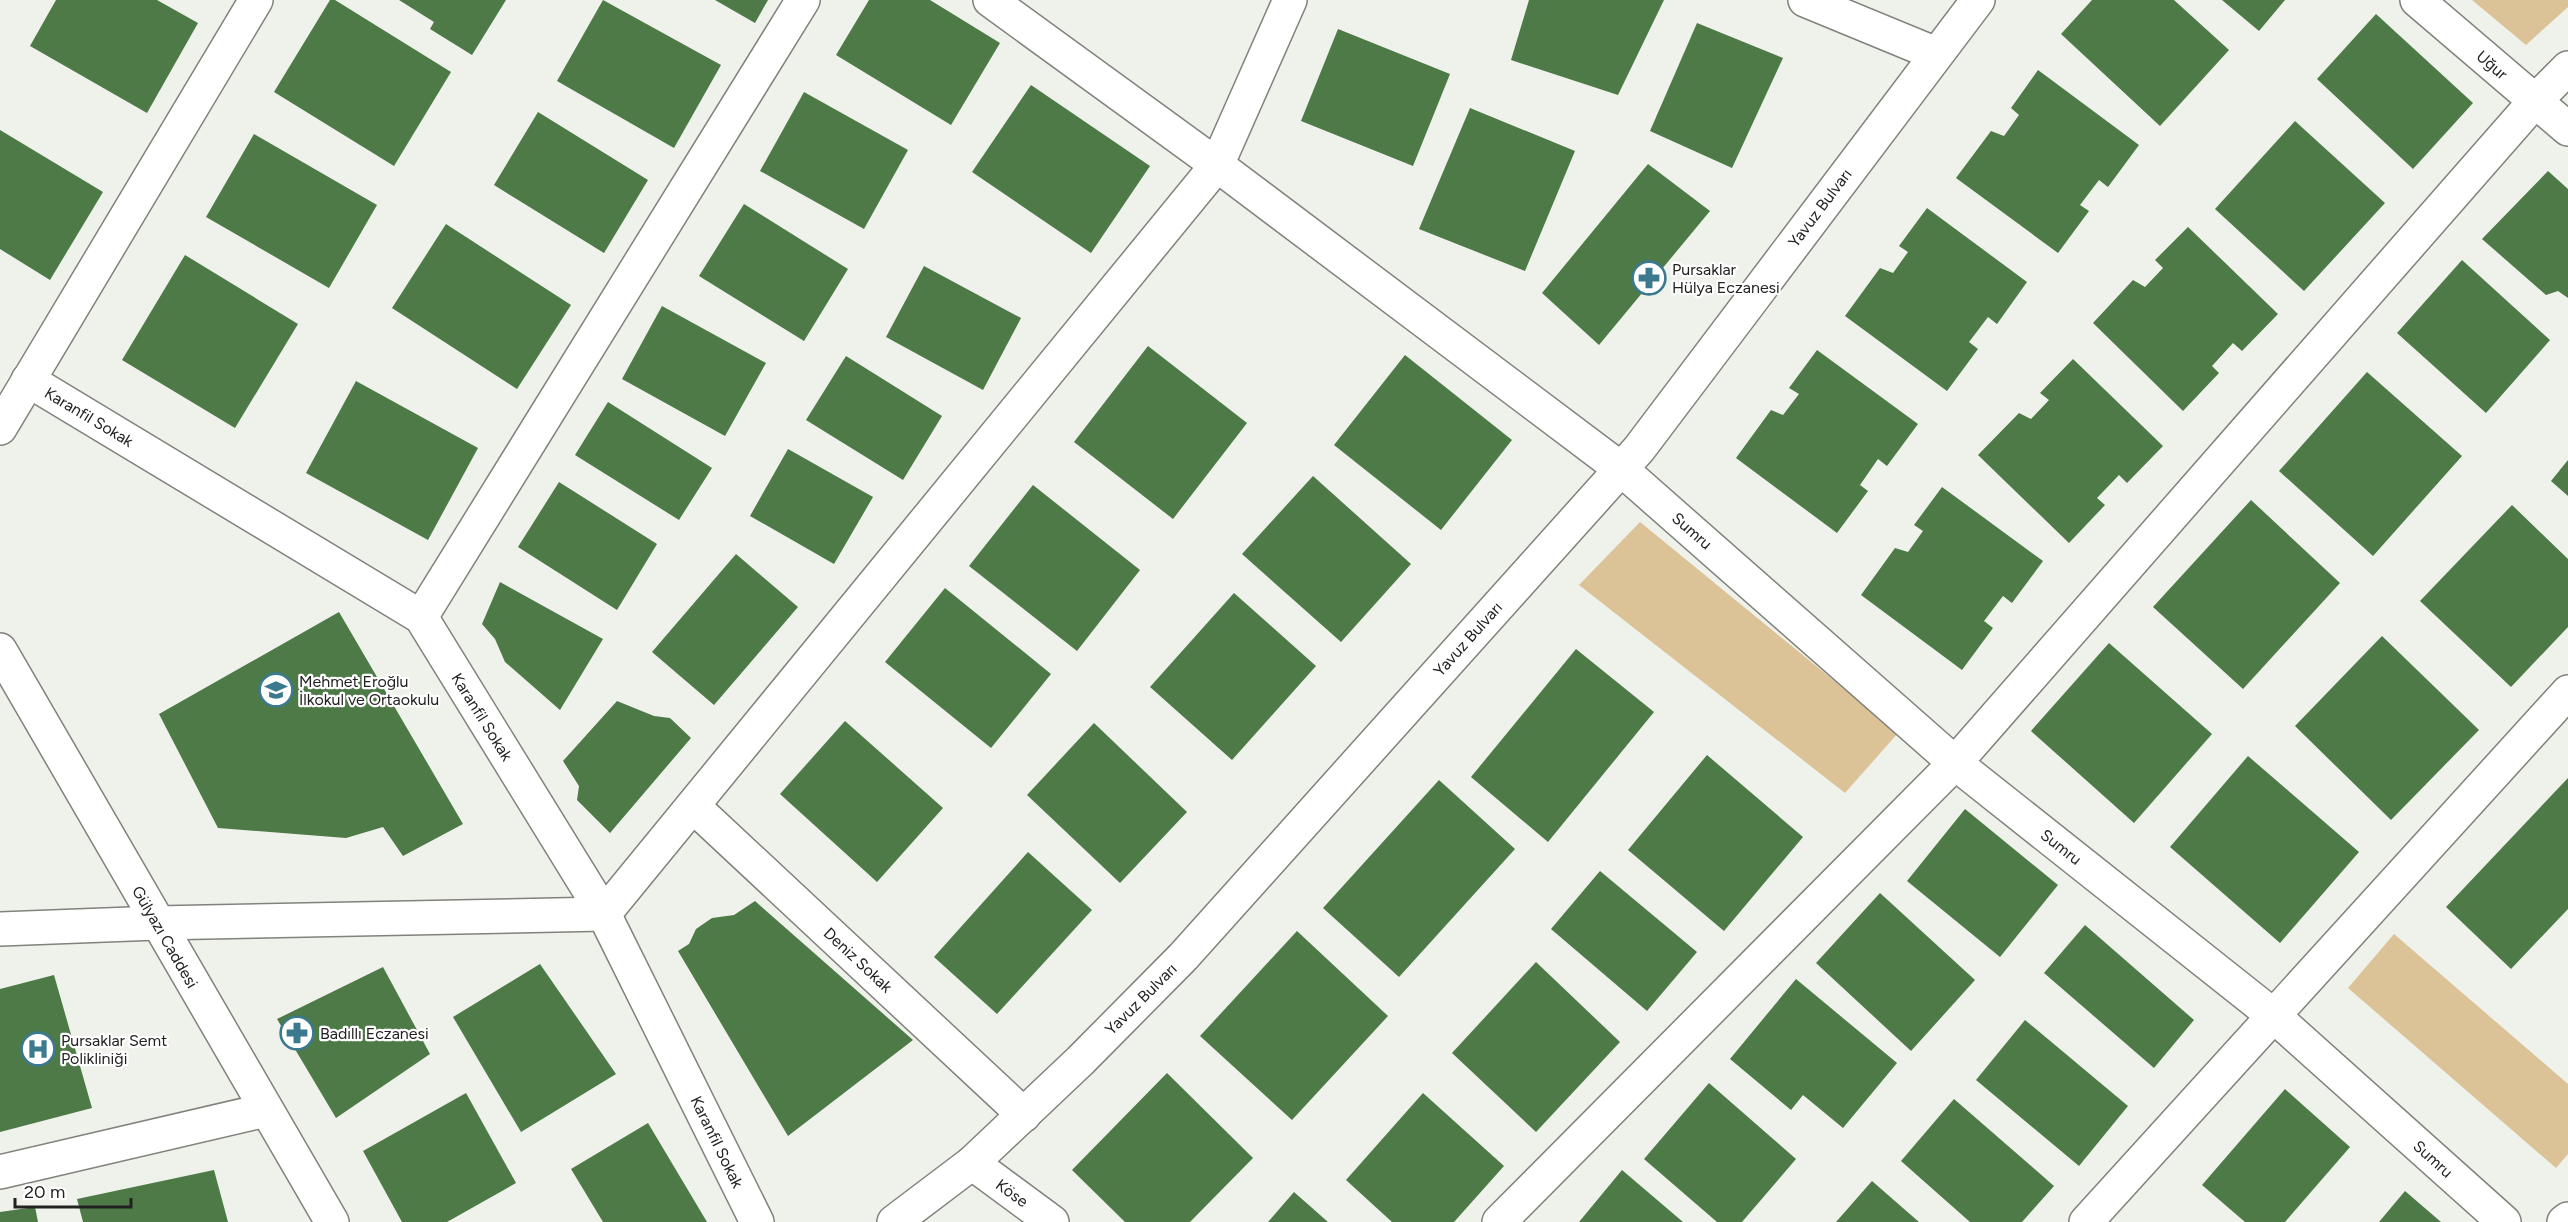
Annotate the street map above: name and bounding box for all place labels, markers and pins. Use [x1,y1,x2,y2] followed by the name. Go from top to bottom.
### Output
[1631,260,1667,296] pharmacy icon: Pursaklar Hülya Eczanesi
[1672,260,1780,297] place label: Pursaklar Hülya Eczanesi
[258,672,294,708] school or university icon: Mehmet Eroğlu İlkokul ve Ortaokulu
[299,672,439,709] place label: Mehmet Eroğlu İlkokul ve Ortaokulu
[279,1015,315,1051] pharmacy icon: Badıllı Eczanesi
[320,1024,429,1043] place label: Badıllı Eczanesi
[20,1031,56,1067] hospital icon: Pursaklar Semt Polikliniği
[61,1031,167,1068] place label: Pursaklar Semt Polikliniği

